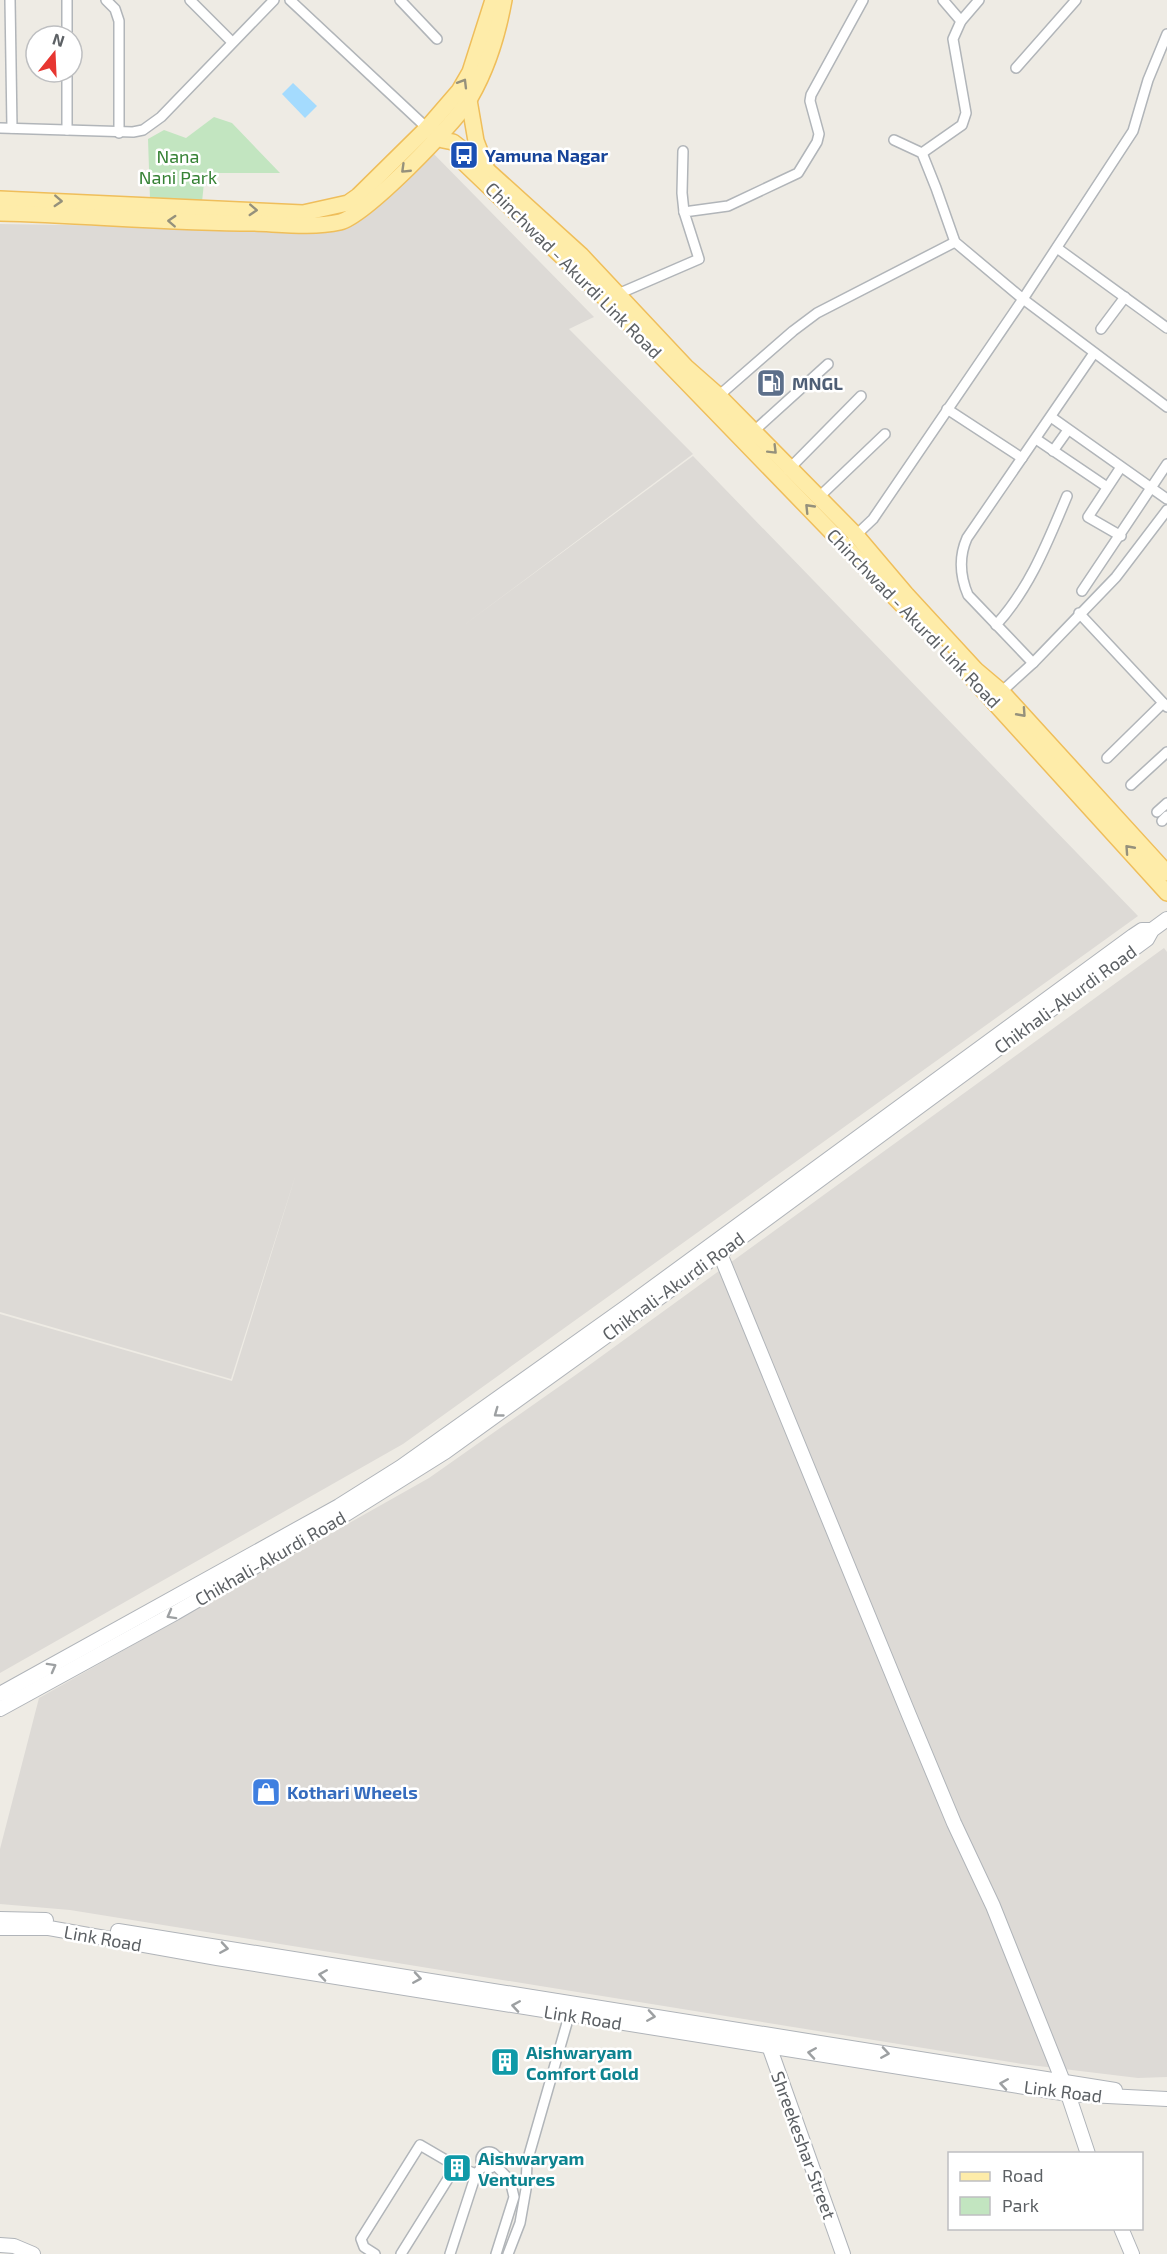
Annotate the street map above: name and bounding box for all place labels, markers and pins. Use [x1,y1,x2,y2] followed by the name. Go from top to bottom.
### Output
[448,139,480,171] bus stop icon: Yamuna Nagar
[485,144,609,166] place label: Yamuna Nagar
[755,367,787,399] fuel station icon: MNGL
[792,372,843,394] place label: MNGL
[250,1776,282,1808] shop icon: Kothari Wheels
[287,1781,418,1803] place label: Kothari Wheels
[526,2041,639,2084] place label: Aishwaryam Comfort Gold
[489,2046,521,2078] building icon: Aishwaryam Comfort Gold
[478,2147,584,2190] place label: Aishwaryam Ventures
[441,2152,473,2184] building icon: Aishwaryam Ventures

